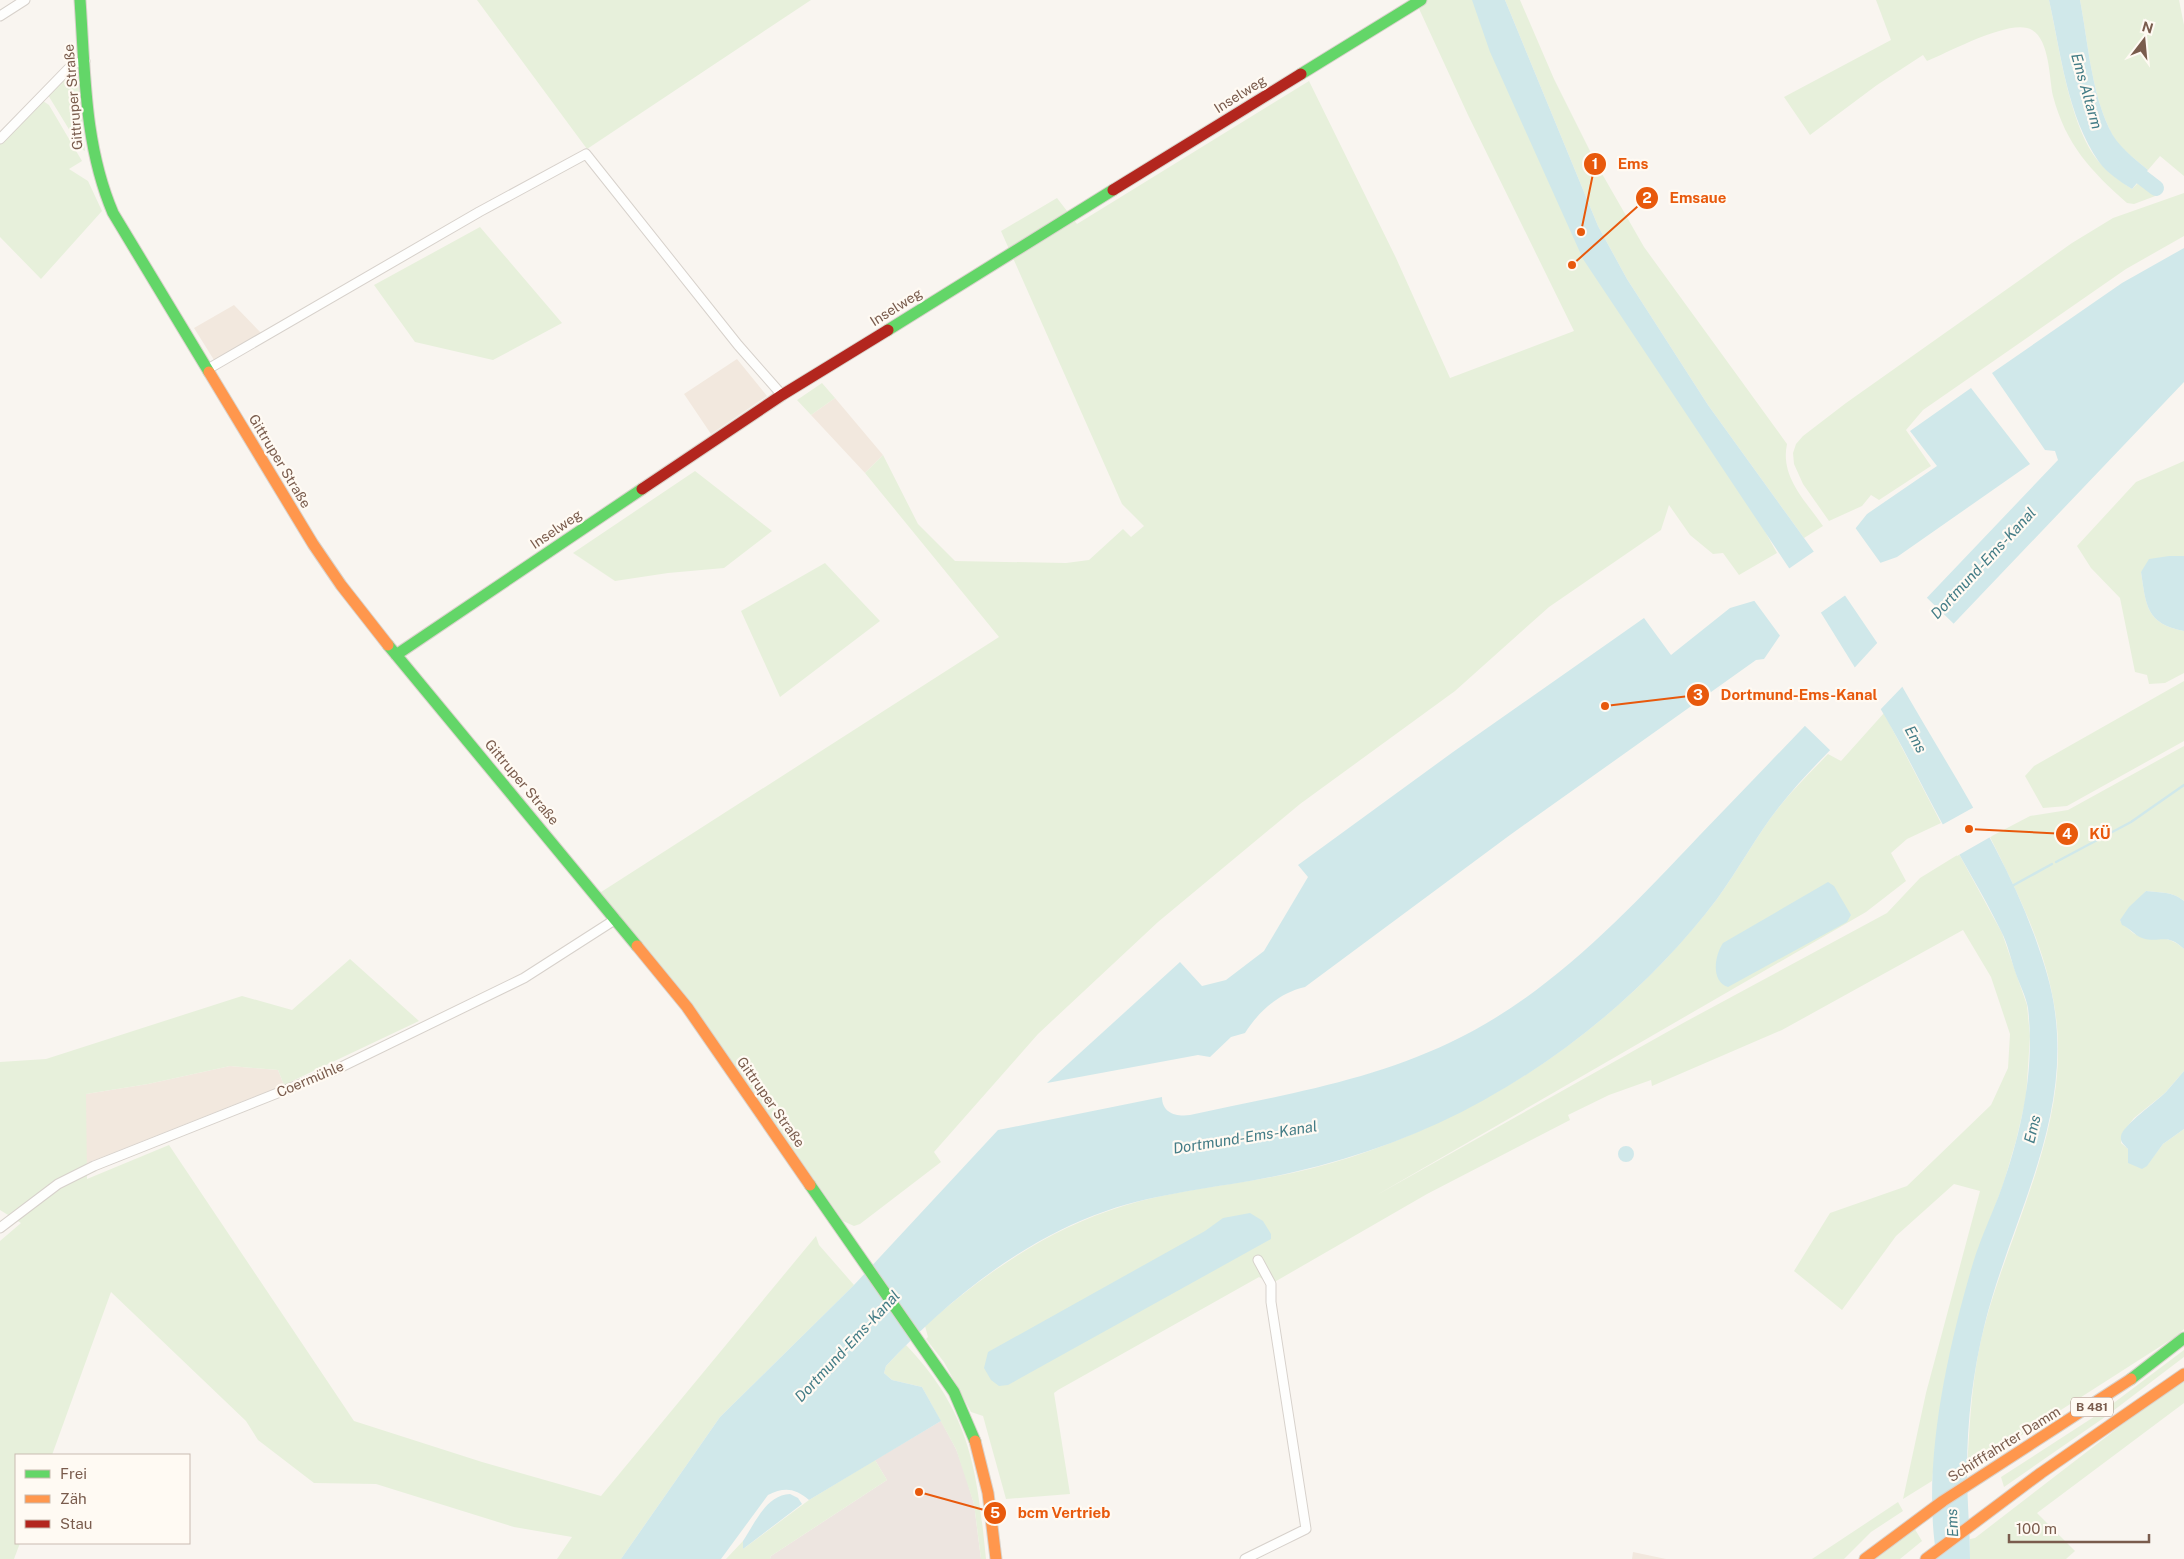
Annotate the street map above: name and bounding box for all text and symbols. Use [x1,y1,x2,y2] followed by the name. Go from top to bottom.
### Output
[2119,15,2169,65] north arrow
[2140,18,2155,37] text: N
[60,43,86,151] street label: Gittruper Straße
[2068,51,2106,131] water label: Ems Altarm
[1211,72,1269,116] street label: Inselweg
[1583,149,1659,179] callout: Ems
[1592,155,1598,172] text: 1
[1618,155,1648,172] text: Ems
[1635,183,1737,213] callout: Emsaue
[1642,189,1652,206] text: 2
[1670,189,1726,206] text: Emsaue
[867,285,925,329] street label: Inselweg
[246,411,314,511] street label: Gittruper Straße
[1927,504,2039,622] water label: Dortmund-Ems-Kanal
[527,506,585,552] street label: Inselweg
[1685,680,1887,710] callout: Dortmund-Ems-Kanal
[1693,686,1703,703] text: 3
[1721,686,1877,703] text: Dortmund-Ems-Kanal
[1902,722,1930,756] water label: Ems
[482,736,562,828] street label: Gittruper Straße
[2055,819,2121,849] callout: KÜ
[2062,825,2072,842] text: 4
[2089,825,2111,842] text: KÜ
[734,1054,808,1150] street label: Gittruper Straße
[274,1058,346,1100] street label: Coermühle
[2020,1113,2044,1145] water label: Ems
[1172,1117,1318,1157] water label: Dortmund-Ems-Kanal
[791,1287,903,1405] water label: Dortmund-Ems-Kanal
[2071,1398,2113,1416] road number: B 481
[1945,1403,2063,1485] street label: Schifffahrter Damm
[15,1454,190,1544] legend
[60,1465,87,1482] text: Frei
[60,1490,87,1507] text: Zäh
[983,1498,1120,1528] callout: bcm Vertrieb
[990,1504,1000,1521] text: 5
[1018,1504,1110,1521] text: bcm Vertrieb
[1943,1508,1961,1538] water label: Ems
[2009,1512,2149,1544] scale bar
[60,1515,93,1532] text: Stau
[2016,1520,2057,1537] text: 100 m

